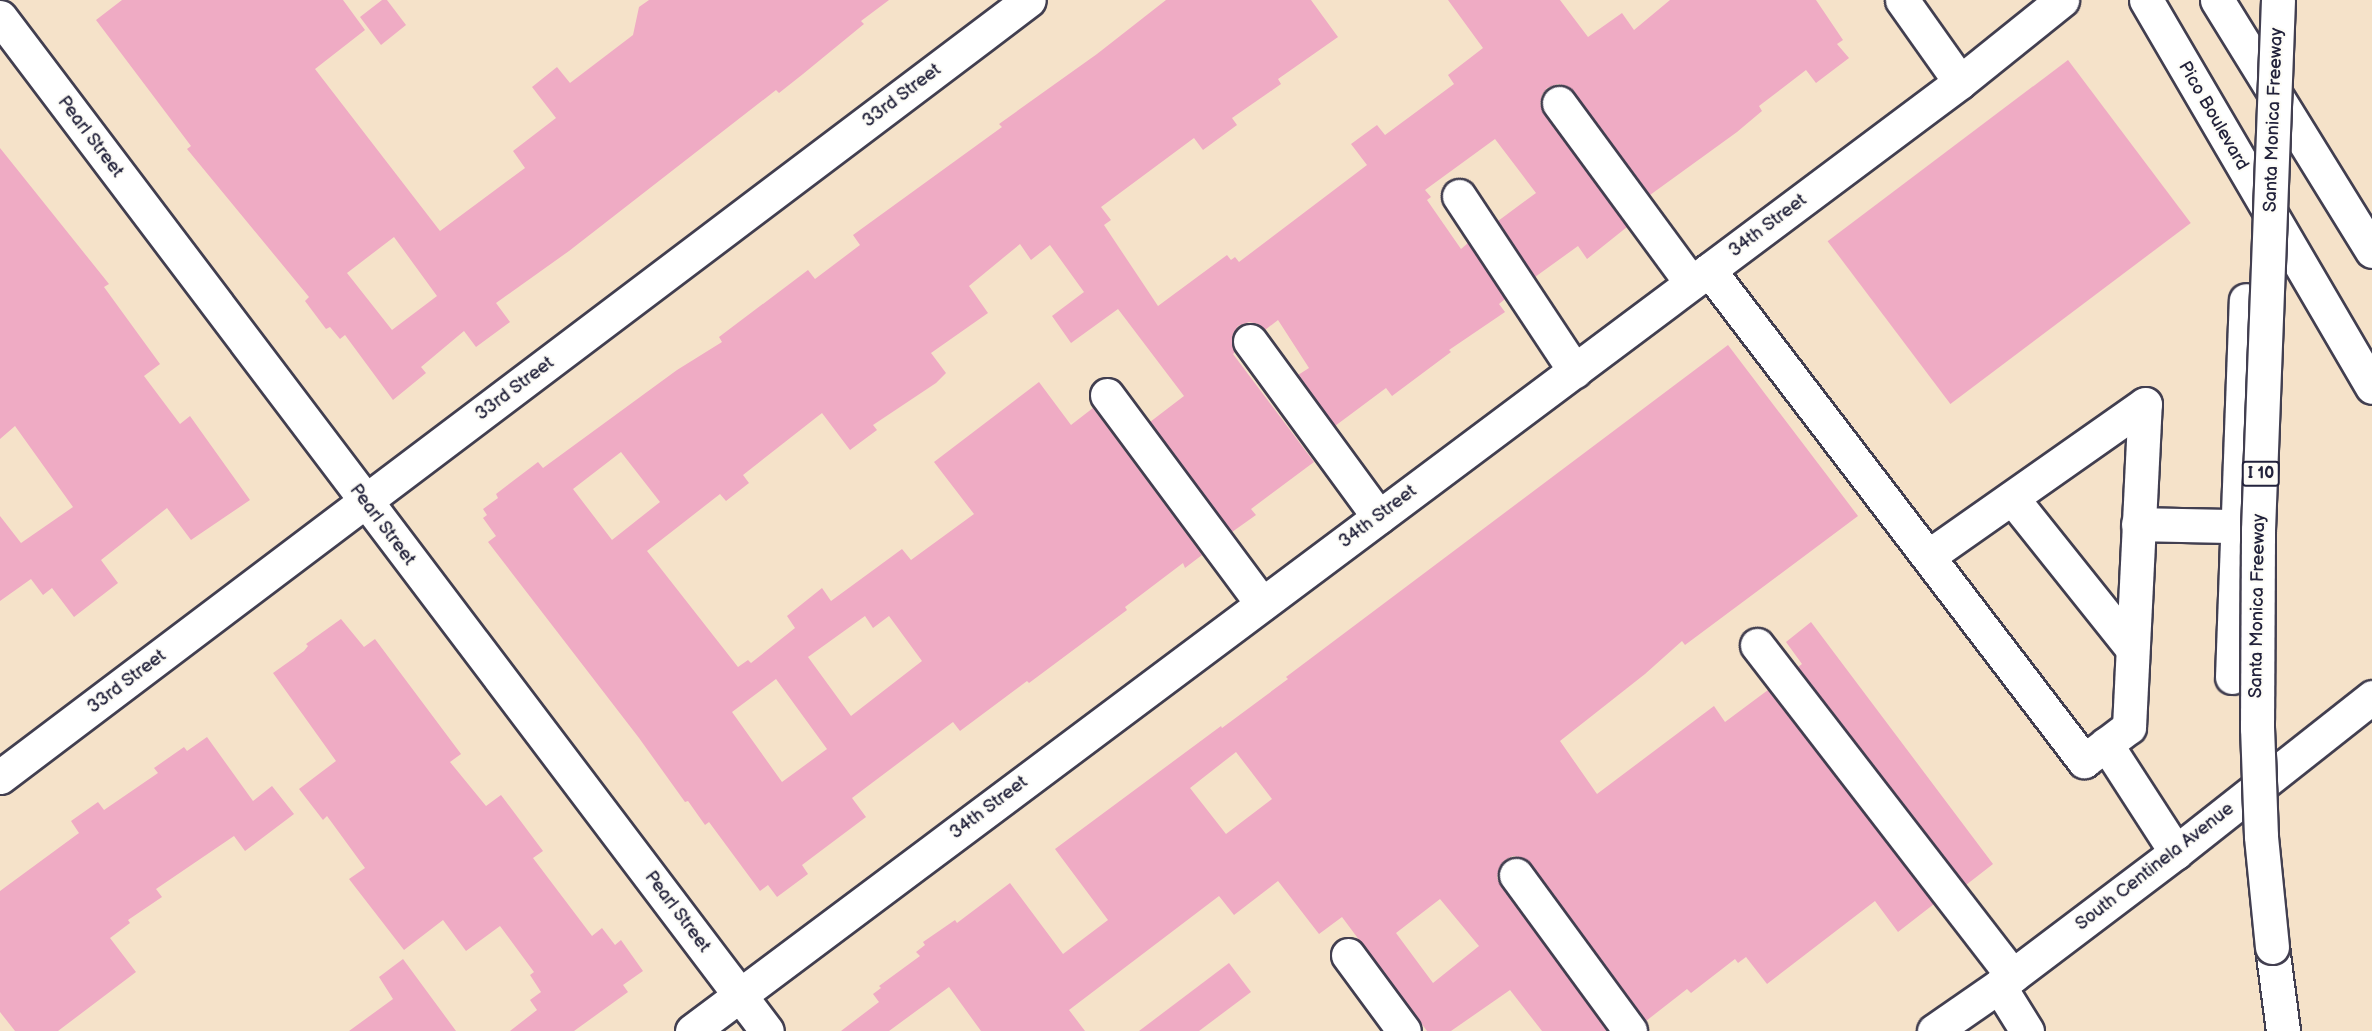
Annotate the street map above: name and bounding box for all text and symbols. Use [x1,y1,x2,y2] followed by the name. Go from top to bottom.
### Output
[2260,27,2288,213] street label: Santa Monica Freeway
[2173,58,2253,174] street label: Pico Boulevard
[858,59,946,133] street label: 33rd Street
[52,92,128,182] street label: Pearl Street
[1725,190,1811,262] street label: 34th Street
[471,352,559,426] street label: 33rd Street
[2242,461,2280,487] road number: I 10
[344,480,420,570] street label: Pearl Street
[1335,481,1421,553] street label: 34th Street
[2246,514,2270,698] street label: Santa Monica Freeway
[83,645,171,719] street label: 33rd Street
[946,772,1032,844] street label: 34th Street
[2072,799,2238,935] street label: South Centinela Avenue
[639,867,715,957] street label: Pearl Street

